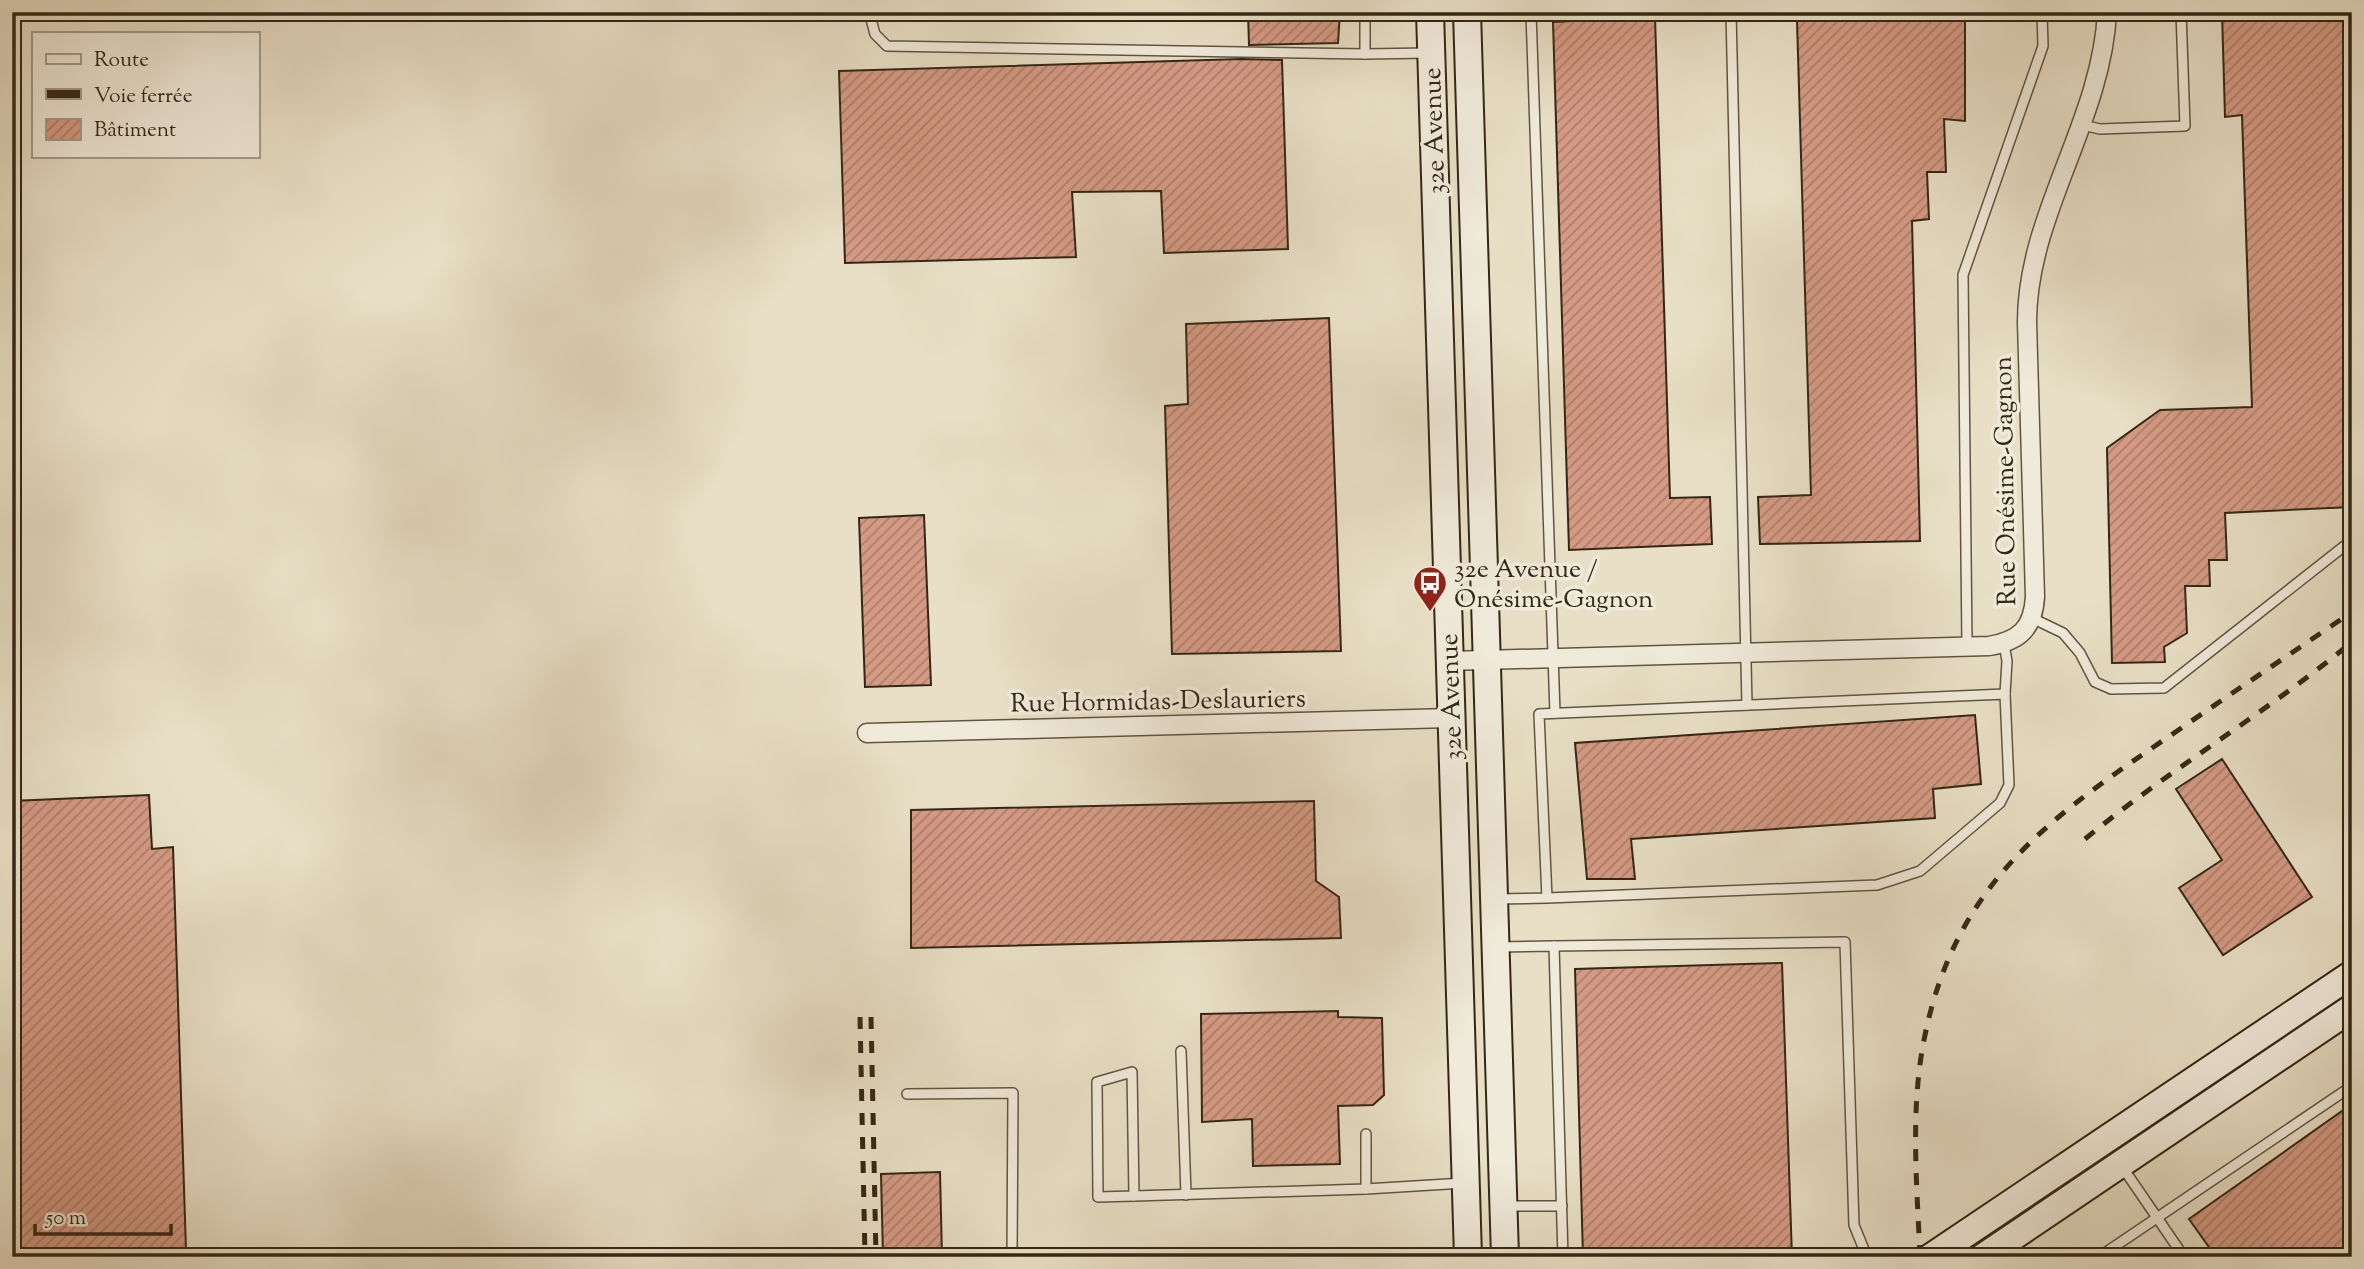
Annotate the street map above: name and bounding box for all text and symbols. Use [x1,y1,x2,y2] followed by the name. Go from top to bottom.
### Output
[32,32,259,158] legend
[94,46,149,76] text: Route
[1415,67,1456,195] street label: 32e Avenue
[94,82,192,112] text: Voie ferrée
[94,116,176,146] text: Bâtiment
[1986,356,2027,606] street label: Rue Onésime-Gagnon
[1454,552,1653,619] place label: 32e Avenue / Onésime-Gagnon
[1411,564,1449,613] bus stop icon: 32e Avenue / Onésime-Gagnon
[1432,633,1473,761] street label: 32e Avenue
[1010,681,1306,724] street label: Rue Hormidas-Deslauriers
[35,1192,172,1236] scale bar
[45,1204,86,1234] text: 50 m

